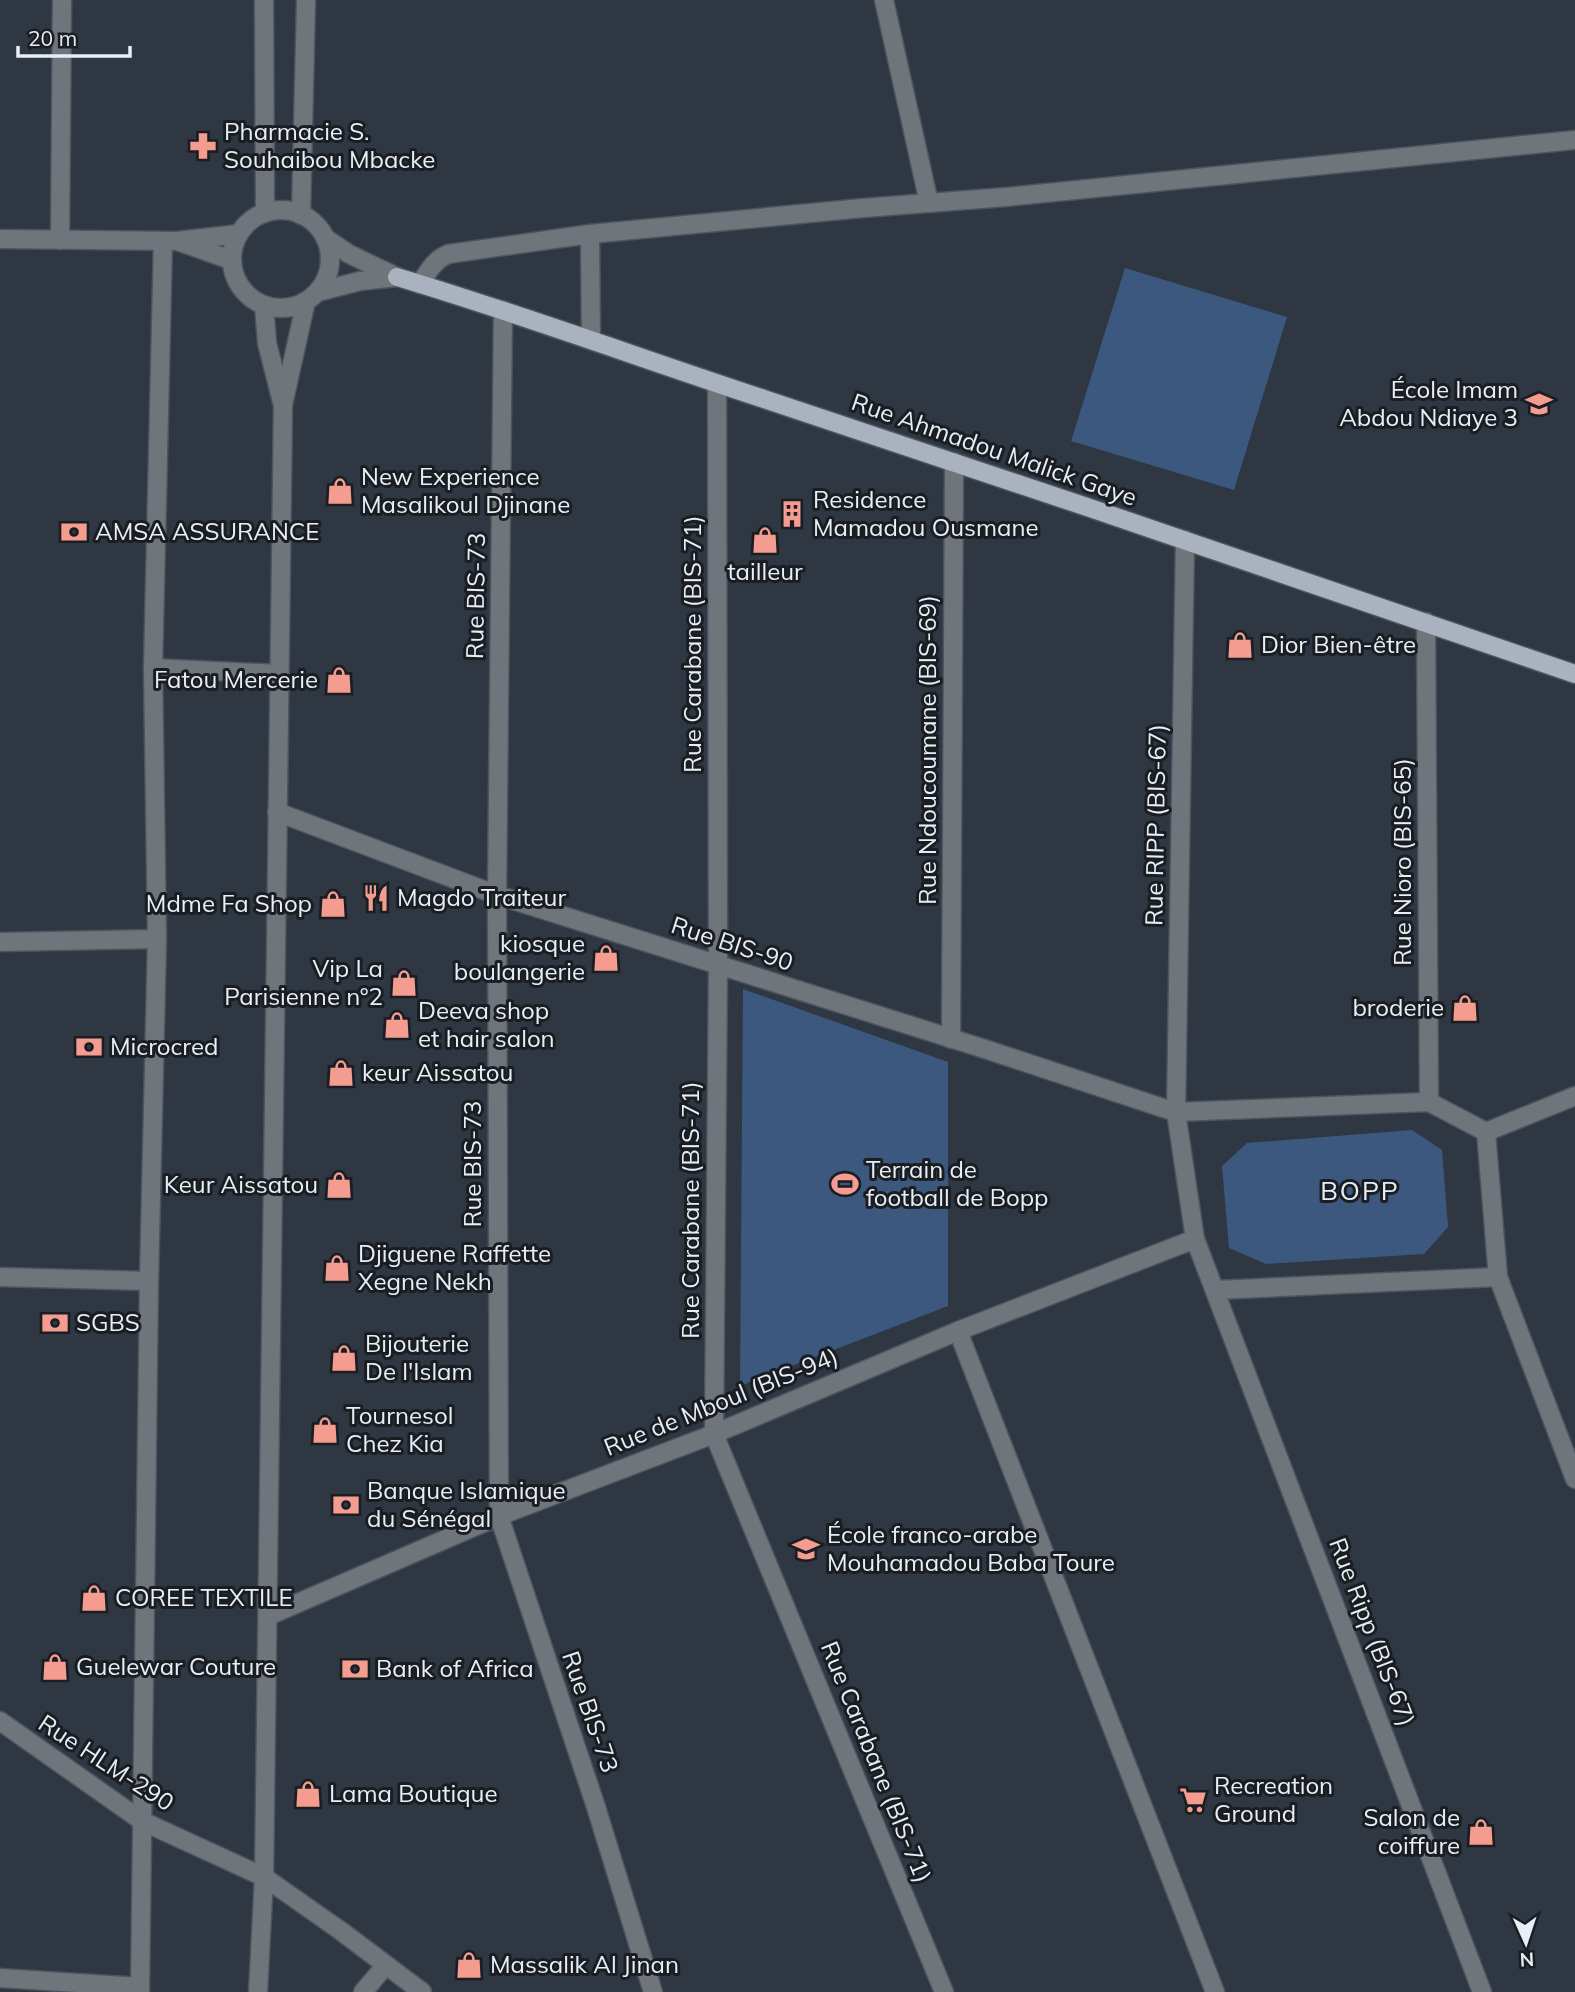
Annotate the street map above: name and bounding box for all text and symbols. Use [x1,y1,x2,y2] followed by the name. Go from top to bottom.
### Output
[18,14,130,58] scale bar
[28,25,77,51] text: 20 m
[224,116,435,174] place label: Pharmacie S. Souhaibou Mbacke
[188,131,218,161] pharmacy icon: Pharmacie S. Souhaibou Mbacke
[1339,374,1518,432] place label: École Imam Abdou Ndiaye 3
[848,386,1141,512] street label: Rue Ahmadou Malick Gaye
[1524,389,1554,419] school or university icon: École Imam Abdou Ndiaye 3
[361,461,570,519] place label: New Experience Masalikoul Djinane
[325,476,355,506] shop icon: New Experience Masalikoul Djinane
[813,484,1039,542] place label: Residence Mamadou Ousmane
[777,499,807,529] building icon: Residence Mamadou Ousmane
[677,515,707,773] street label: Rue Carabane (BIS-71)
[95,516,319,546] place label: AMSA ASSURANCE
[59,517,89,547] bank icon: AMSA ASSURANCE
[750,525,780,555] shop icon: tailleur
[459,533,491,659] street label: Rue BIS-73
[727,556,803,586] place label: tailleur
[912,595,942,905] street label: Rue Ndoucoumane (BIS-69)
[1261,629,1416,659] place label: Dior Bien-être
[1225,630,1255,660] shop icon: Dior Bien-être
[154,664,318,694] place label: Fatou Mercerie
[324,665,354,695] shop icon: Fatou Mercerie
[1138,724,1172,926] street label: Rue RIPP (BIS-67)
[1387,758,1417,966] street label: Rue Nioro (BIS-65)
[397,882,566,912] place label: Magdo Traiteur
[361,883,391,913] restaurant icon: Magdo Traiteur
[146,888,312,918] place label: Mdme Fa Shop
[318,889,348,919] shop icon: Mdme Fa Shop
[668,909,797,977] street label: Rue BIS-90
[454,928,585,986] place label: kiosque boulangerie
[591,943,621,973] shop icon: kiosque boulangerie
[224,953,383,1011] place label: Vip La Parisienne n°2
[389,968,419,998] shop icon: Vip La Parisienne n°2
[1352,992,1444,1022] place label: broderie
[1450,993,1480,1023] shop icon: broderie
[418,995,555,1053] place label: Deeva shop et hair salon
[382,1010,412,1040] shop icon: Deeva shop et hair salon
[110,1031,218,1061] place label: Microcred
[74,1032,104,1062] bank icon: Microcred
[362,1057,513,1087] place label: keur Aissatou
[326,1058,356,1088] shop icon: keur Aissatou
[675,1081,705,1339] street label: Rue Carabane (BIS-71)
[457,1101,487,1227] street label: Rue BIS-73
[866,1154,1049,1212] place label: Terrain de football de Bopp
[164,1169,318,1199] place label: Keur Aissatou
[830,1169,860,1199] sports icon: Terrain de football de Bopp
[324,1170,354,1200] shop icon: Keur Aissatou
[1320,1174,1400,1207] district label: BOPP
[358,1238,551,1296] place label: Djiguene Raffette Xegne Nekh
[322,1253,352,1283] shop icon: Djiguene Raffette Xegne Nekh
[76,1307,140,1337] place label: SGBS
[40,1308,70,1338] bank icon: SGBS
[365,1328,473,1386] place label: Bijouterie De l'Islam
[599,1340,842,1462] street label: Rue de Mboul (BIS-94)
[329,1343,359,1373] shop icon: Bijouterie De l'Islam
[346,1400,453,1458] place label: Tournesol Chez Kia
[310,1415,340,1445] shop icon: Tournesol Chez Kia
[367,1475,566,1533] place label: Banque Islamique du Sénégal
[331,1490,361,1520] bank icon: Banque Islamique du Sénégal
[827,1519,1115,1577] place label: École franco-arabe Mouhamadou Baba Toure
[1323,1533,1423,1730] street label: Rue Ripp (BIS-67)
[791,1534,821,1564] school or university icon: École franco-arabe Mouhamadou Baba Toure
[115,1582,293,1612] place label: COREE TEXTILE
[79,1583,109,1613] shop icon: COREE TEXTILE
[815,1637,939,1887] street label: Rue Carabane (BIS-71)
[556,1647,626,1776] street label: Rue BIS-73
[76,1651,276,1681] place label: Guelewar Couture
[40,1652,70,1682] shop icon: Guelewar Couture
[376,1653,534,1683] place label: Bank of Africa
[340,1654,370,1684] bank icon: Bank of Africa
[33,1707,180,1817] street label: Rue HLM-290
[1214,1770,1333,1828] place label: Recreation Ground
[329,1778,498,1808] place label: Lama Boutique
[293,1779,323,1809] shop icon: Lama Boutique
[1178,1785,1208,1815] supermarket icon: Recreation Ground
[1363,1802,1460,1860] place label: Salon de coiffure
[1466,1817,1496,1847] shop icon: Salon de coiffure
[1491,1908,1561,1978] north arrow
[1519,1948,1535,1972] text: N
[490,1949,679,1979] place label: Massalik Al Jinan
[454,1950,484,1980] shop icon: Massalik Al Jinan

